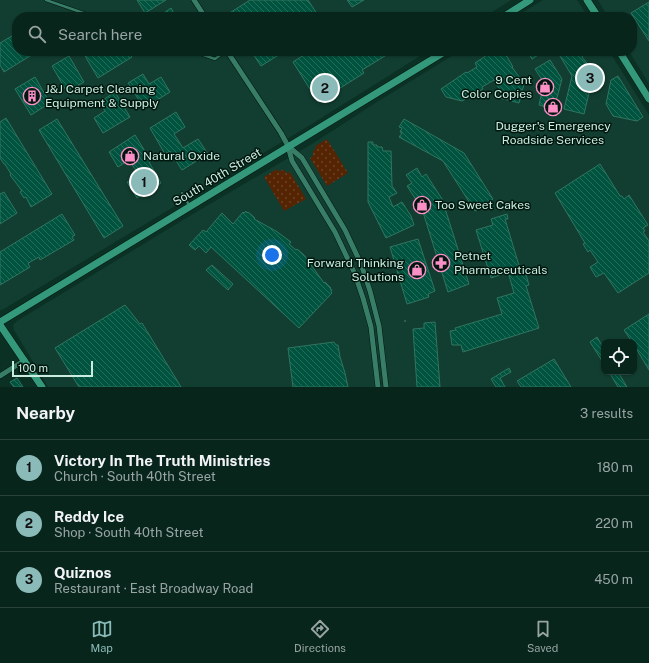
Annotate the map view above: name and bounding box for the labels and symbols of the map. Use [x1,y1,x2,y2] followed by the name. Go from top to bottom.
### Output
[577,63,603,93] pin: 3
[312,73,338,103] pin: 2
[461,73,532,101] place label: 9 Cent Color Copies
[535,77,555,97] shop icon: 9 Cent Color Copies
[45,82,159,110] place label: J&J Carpet Cleaning Equipment & Supply
[22,86,42,106] building icon: J&J Carpet Cleaning Equipment & Supply
[543,97,563,117] shop icon: Dugger's Emergency Roadside Services
[495,119,611,147] place label: Dugger's Emergency Roadside Services
[170,145,264,209] street label: South 40th Street
[120,146,140,166] shop icon: Natural Oxide
[143,149,220,163] place label: Natural Oxide
[131,167,157,197] pin: 1
[412,195,432,215] shop icon: Too Sweet Cakes
[435,198,530,212] place label: Too Sweet Cakes
[262,245,282,265] your location
[454,249,547,277] place label: Petnet Pharmaceuticals
[431,253,451,273] pharmacy icon: Petnet Pharmaceuticals
[307,256,404,284] place label: Forward Thinking Solutions
[407,260,427,280] shop icon: Forward Thinking Solutions
[12,359,93,378] scale bar

